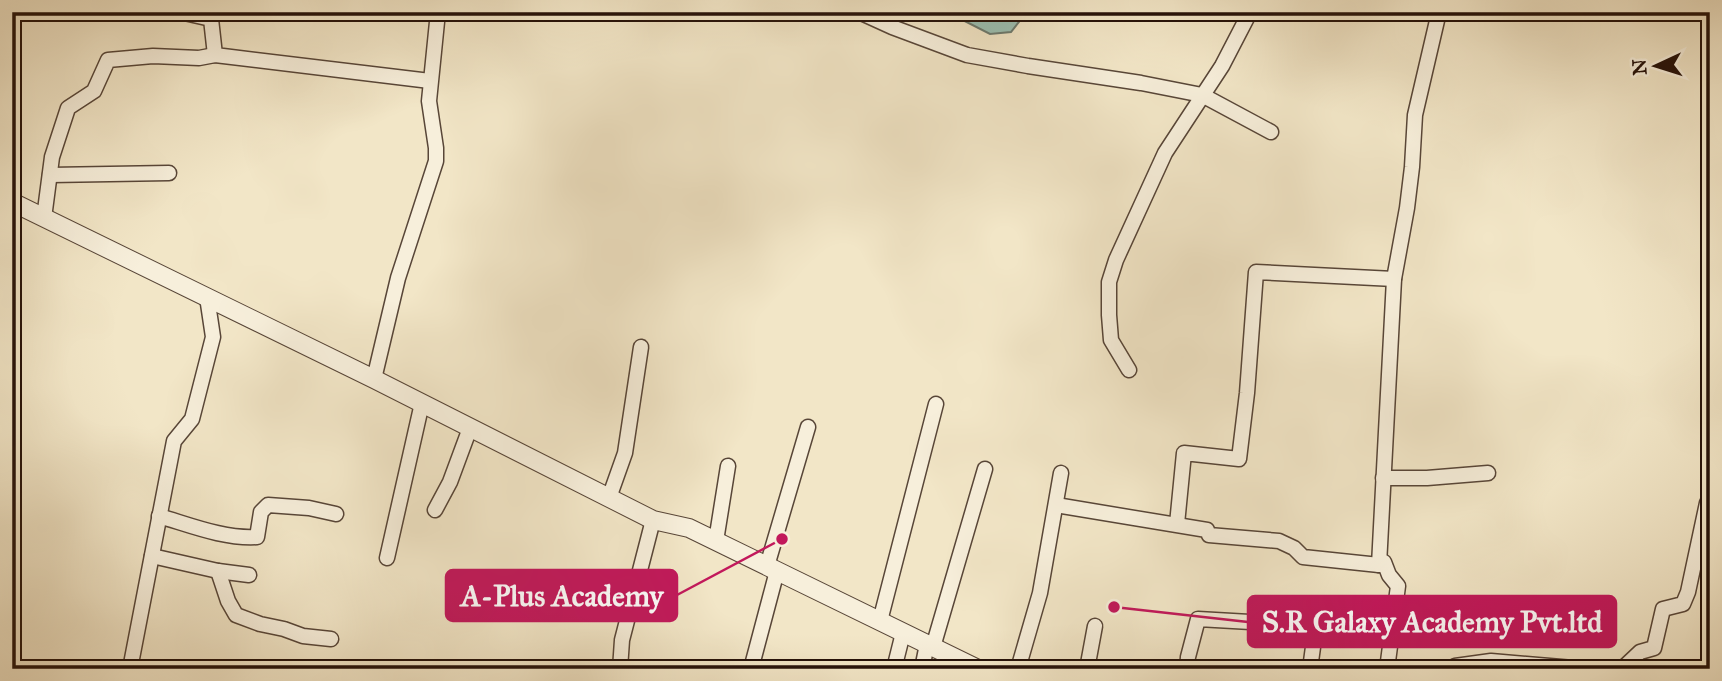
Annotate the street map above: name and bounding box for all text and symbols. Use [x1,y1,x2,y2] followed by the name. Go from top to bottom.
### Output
[1620,32,1690,102] north arrow
[1628,58,1652,76] text: N
[446,570,677,621] callout: A-Plus Academy
[459,578,664,614] text: A-Plus Academy
[1248,596,1616,647] callout: S.R Galaxy Academy Pvt.ltd
[1262,604,1603,640] text: S.R Galaxy Academy Pvt.ltd

